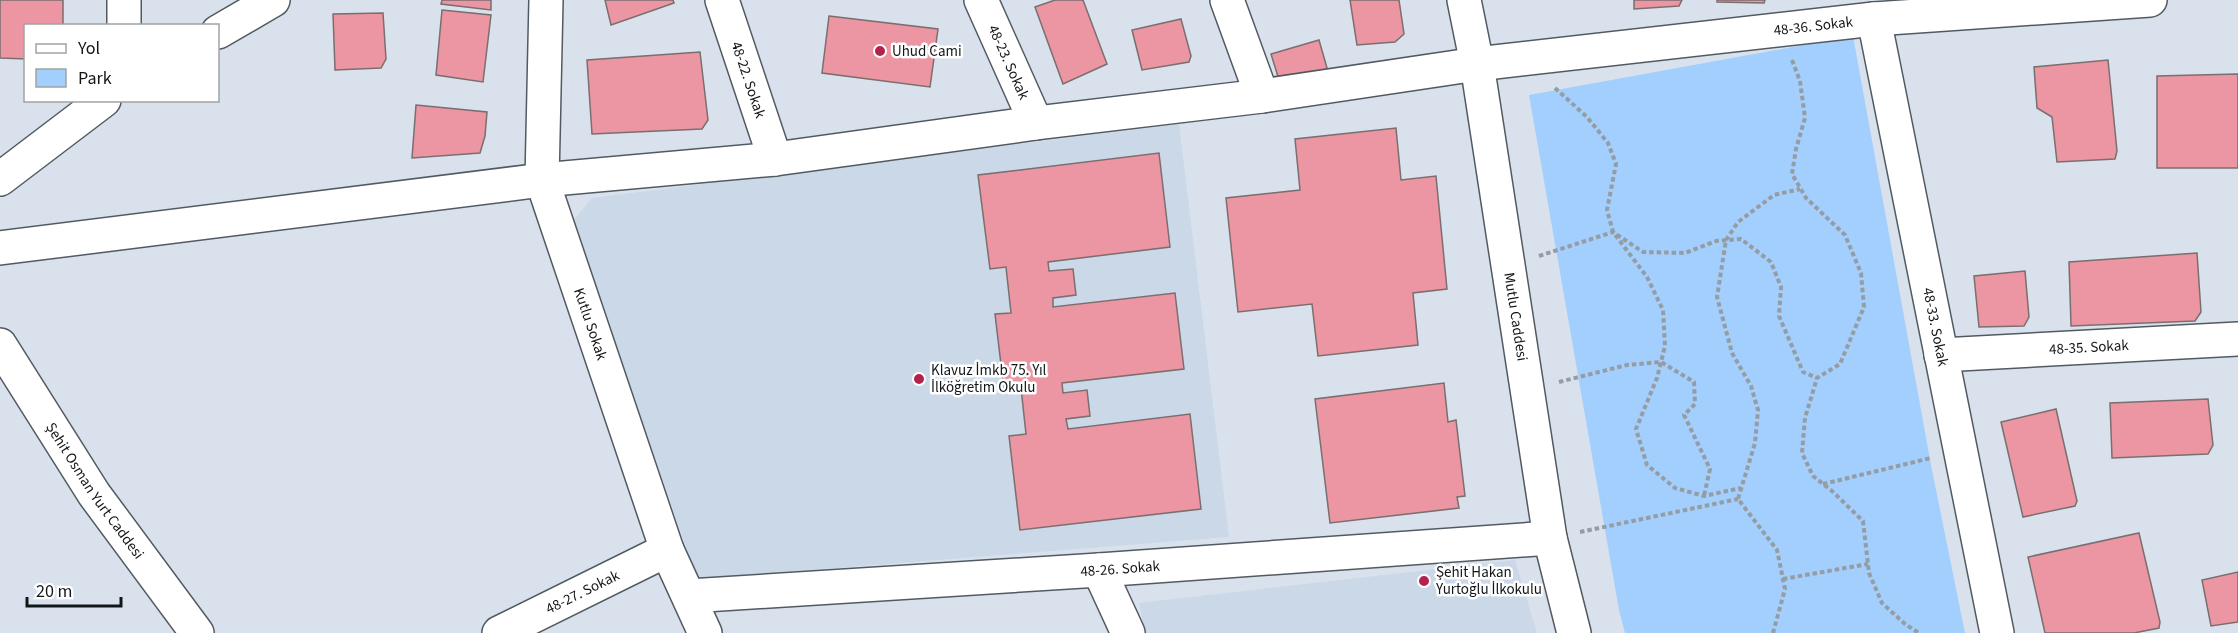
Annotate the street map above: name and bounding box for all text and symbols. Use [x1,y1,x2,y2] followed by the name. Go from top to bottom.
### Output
[1772,11,1855,41] street label: 48-36. Sokak
[982,22,1034,103] street label: 48-23. Sokak
[24,24,219,102] legend
[77,36,100,61] text: Yol
[726,39,771,122] street label: 48-22. Sokak
[892,41,962,62] place label: Uhud Cami
[873,44,887,58] marker: Uhud Cami
[78,66,112,91] text: Park
[1498,271,1533,363] street label: Mutlu Caddesi
[568,285,612,364] street label: Kutlu Sokak
[1917,286,1953,369] street label: 48-33. Sokak
[2048,335,2130,360] street label: 48-35. Sokak
[931,360,1047,398] place label: Klavuz İmkb 75. Yıl İlköğretim Okulu
[912,372,926,386] marker: Klavuz İmkb 75. Yıl İlköğretim Okulu
[41,419,149,564] street label: Şehit Osman Yurt Caddesi
[1080,556,1161,582] street label: 48-26. Sokak
[1435,562,1542,600] place label: Şehit Hakan Yurtoğlu İlkokulu
[542,565,624,619] street label: 48-27. Sokak
[27,570,122,608] scale bar
[1417,574,1431,588] marker: Şehit Hakan Yurtoğlu İlkokulu
[36,579,72,604] text: 20 m

